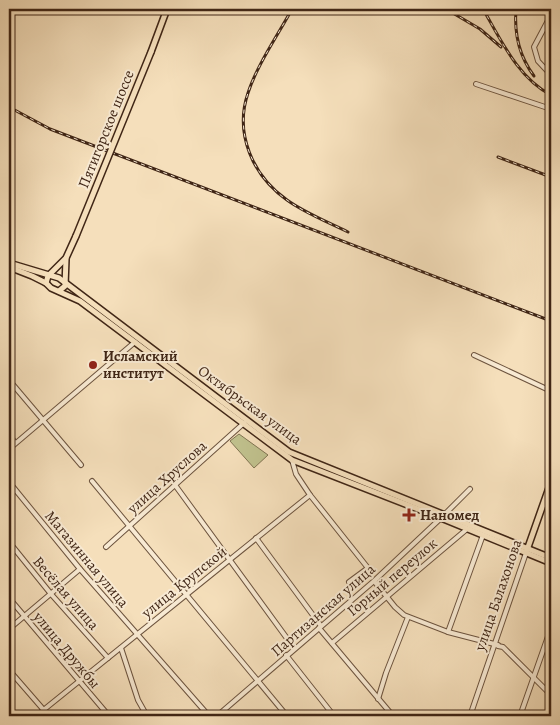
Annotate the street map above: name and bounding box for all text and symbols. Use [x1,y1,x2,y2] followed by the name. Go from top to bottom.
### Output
[73,67,139,191] street label: Пятигорское шоссе
[103,346,178,383] place label: Исламский институт
[87,359,99,371] marker: Исламский институт
[194,361,306,450] street label: Октябрьская улица
[122,436,211,519] street label: улица Хруслова
[420,505,480,525] place label: Наномед
[41,506,134,612] street label: Магазинная улица
[402,508,416,522] marker: Наномед
[343,533,442,621] street label: Горный переулок
[469,537,526,654] street label: улица Балахонова
[137,541,231,623] street label: улица Крупской
[28,552,104,634] street label: Весёлая улица
[267,559,379,661] street label: Партизанская улица
[28,607,105,693] street label: улица Дружбы

